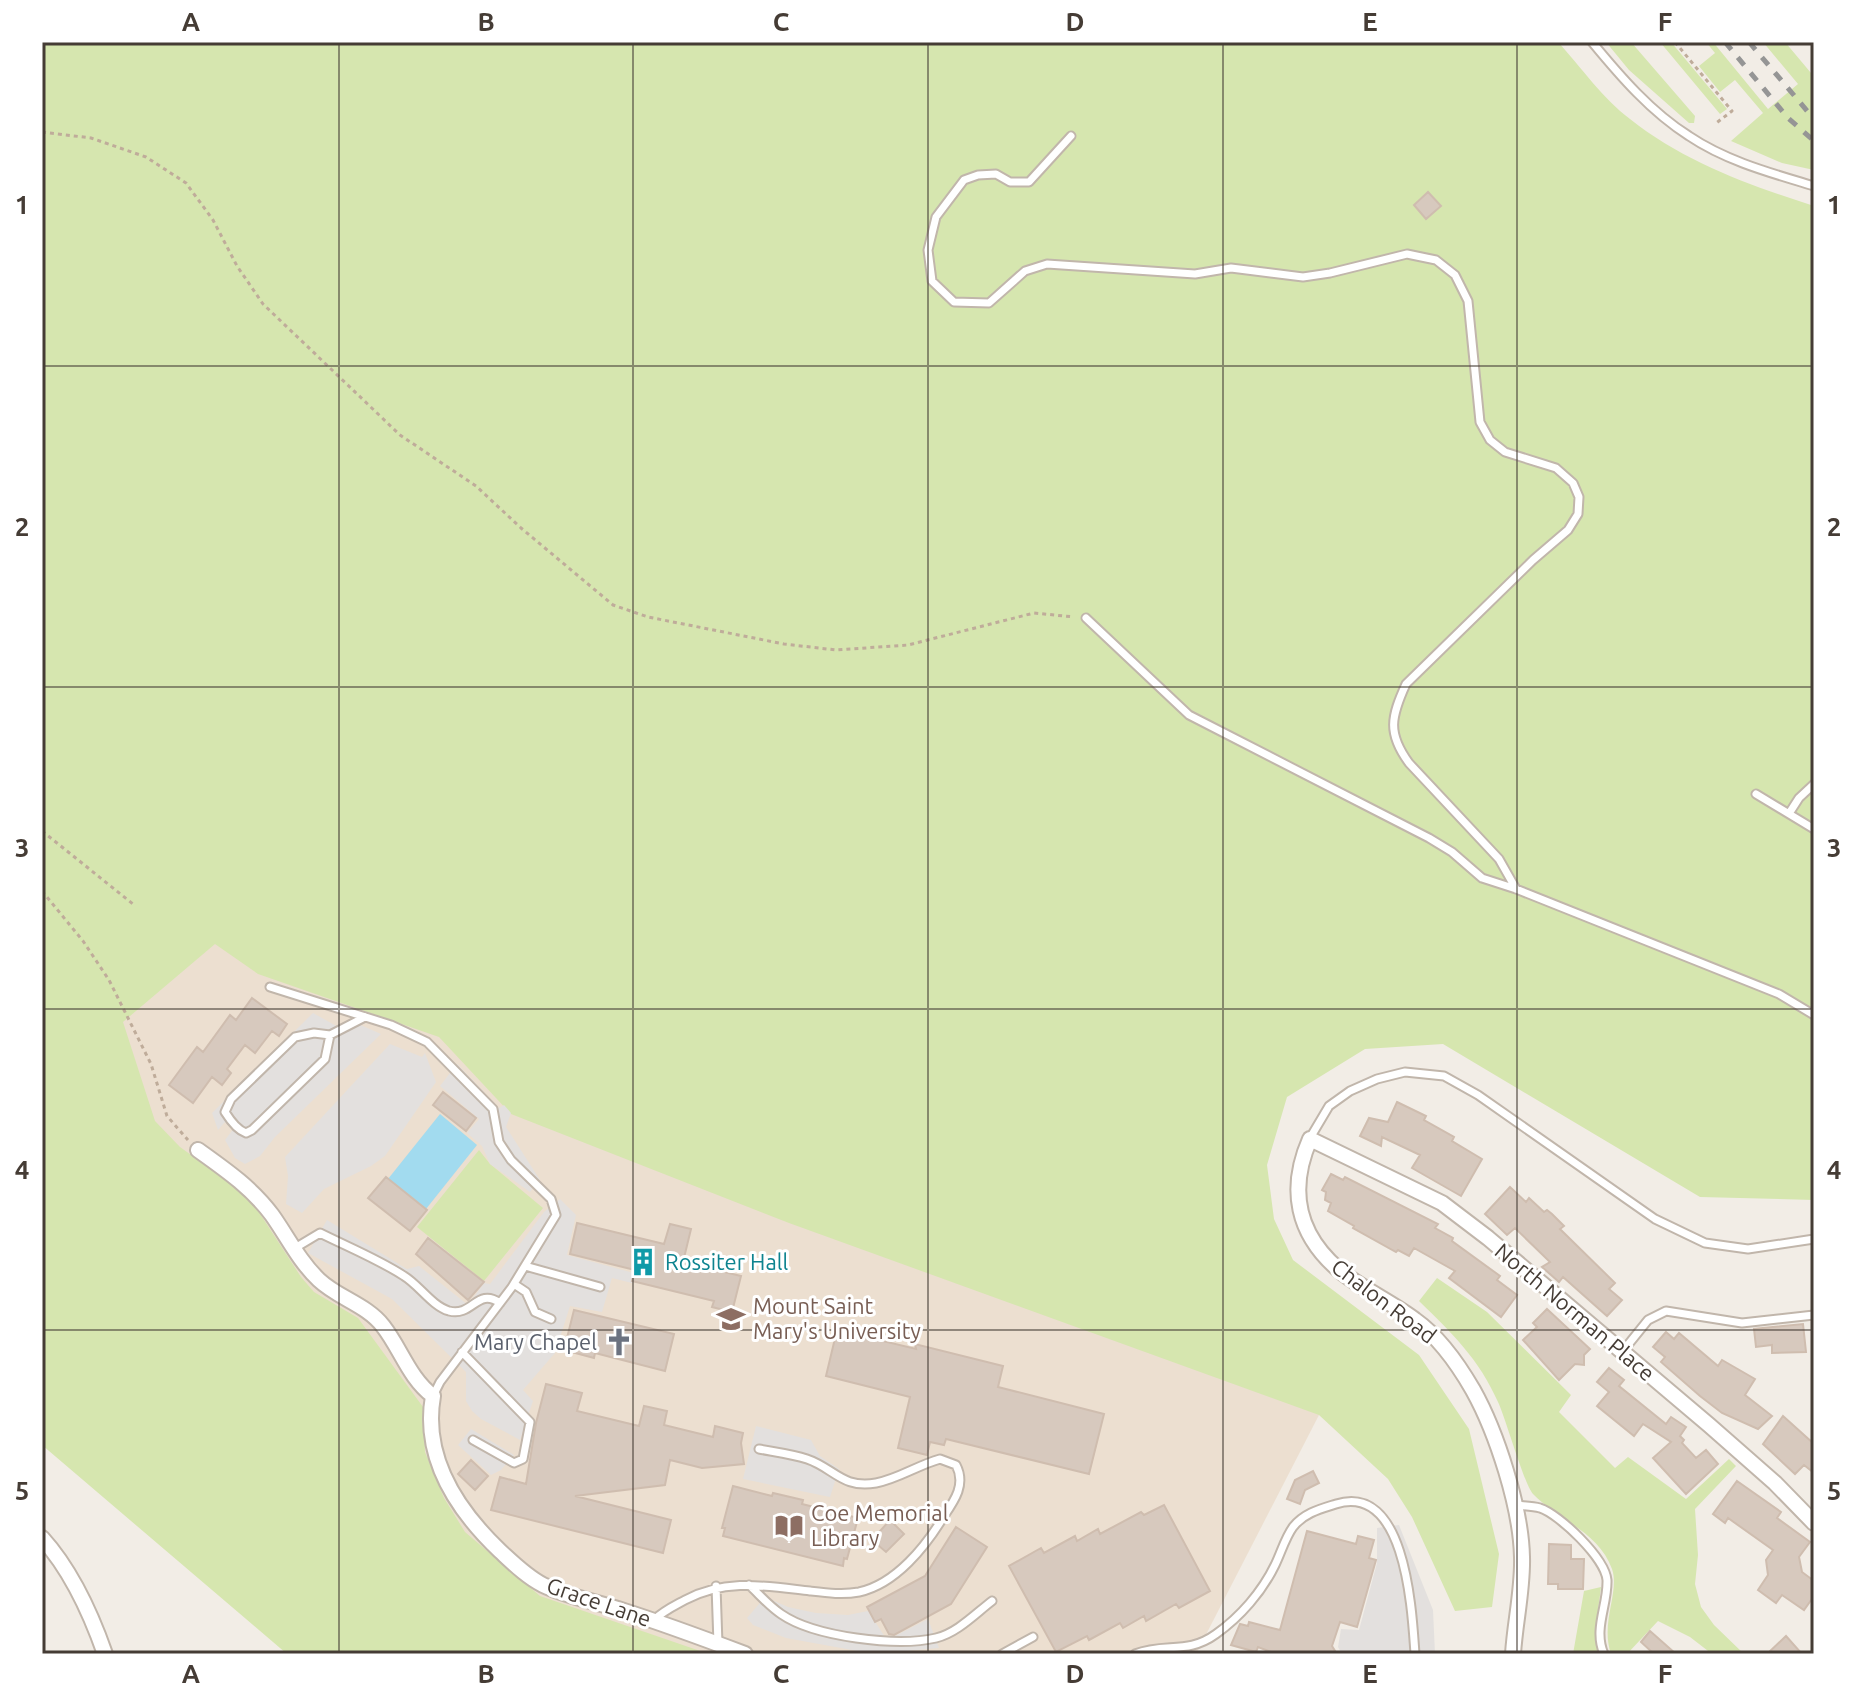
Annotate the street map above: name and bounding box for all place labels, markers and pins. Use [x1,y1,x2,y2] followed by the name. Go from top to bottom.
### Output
[628,1247,658,1277] building icon: Rossiter Hall
[665,1249,789,1274] place label: Rossiter Hall
[753,1293,921,1343] place label: Mount Saint Mary's University
[716,1304,746,1334] school or university icon: Mount Saint Mary's University
[604,1327,634,1357] church icon: Mary Chapel
[474,1329,597,1354] place label: Mary Chapel
[811,1500,949,1550] place label: Coe Memorial Library
[774,1511,804,1541] library icon: Coe Memorial Library

